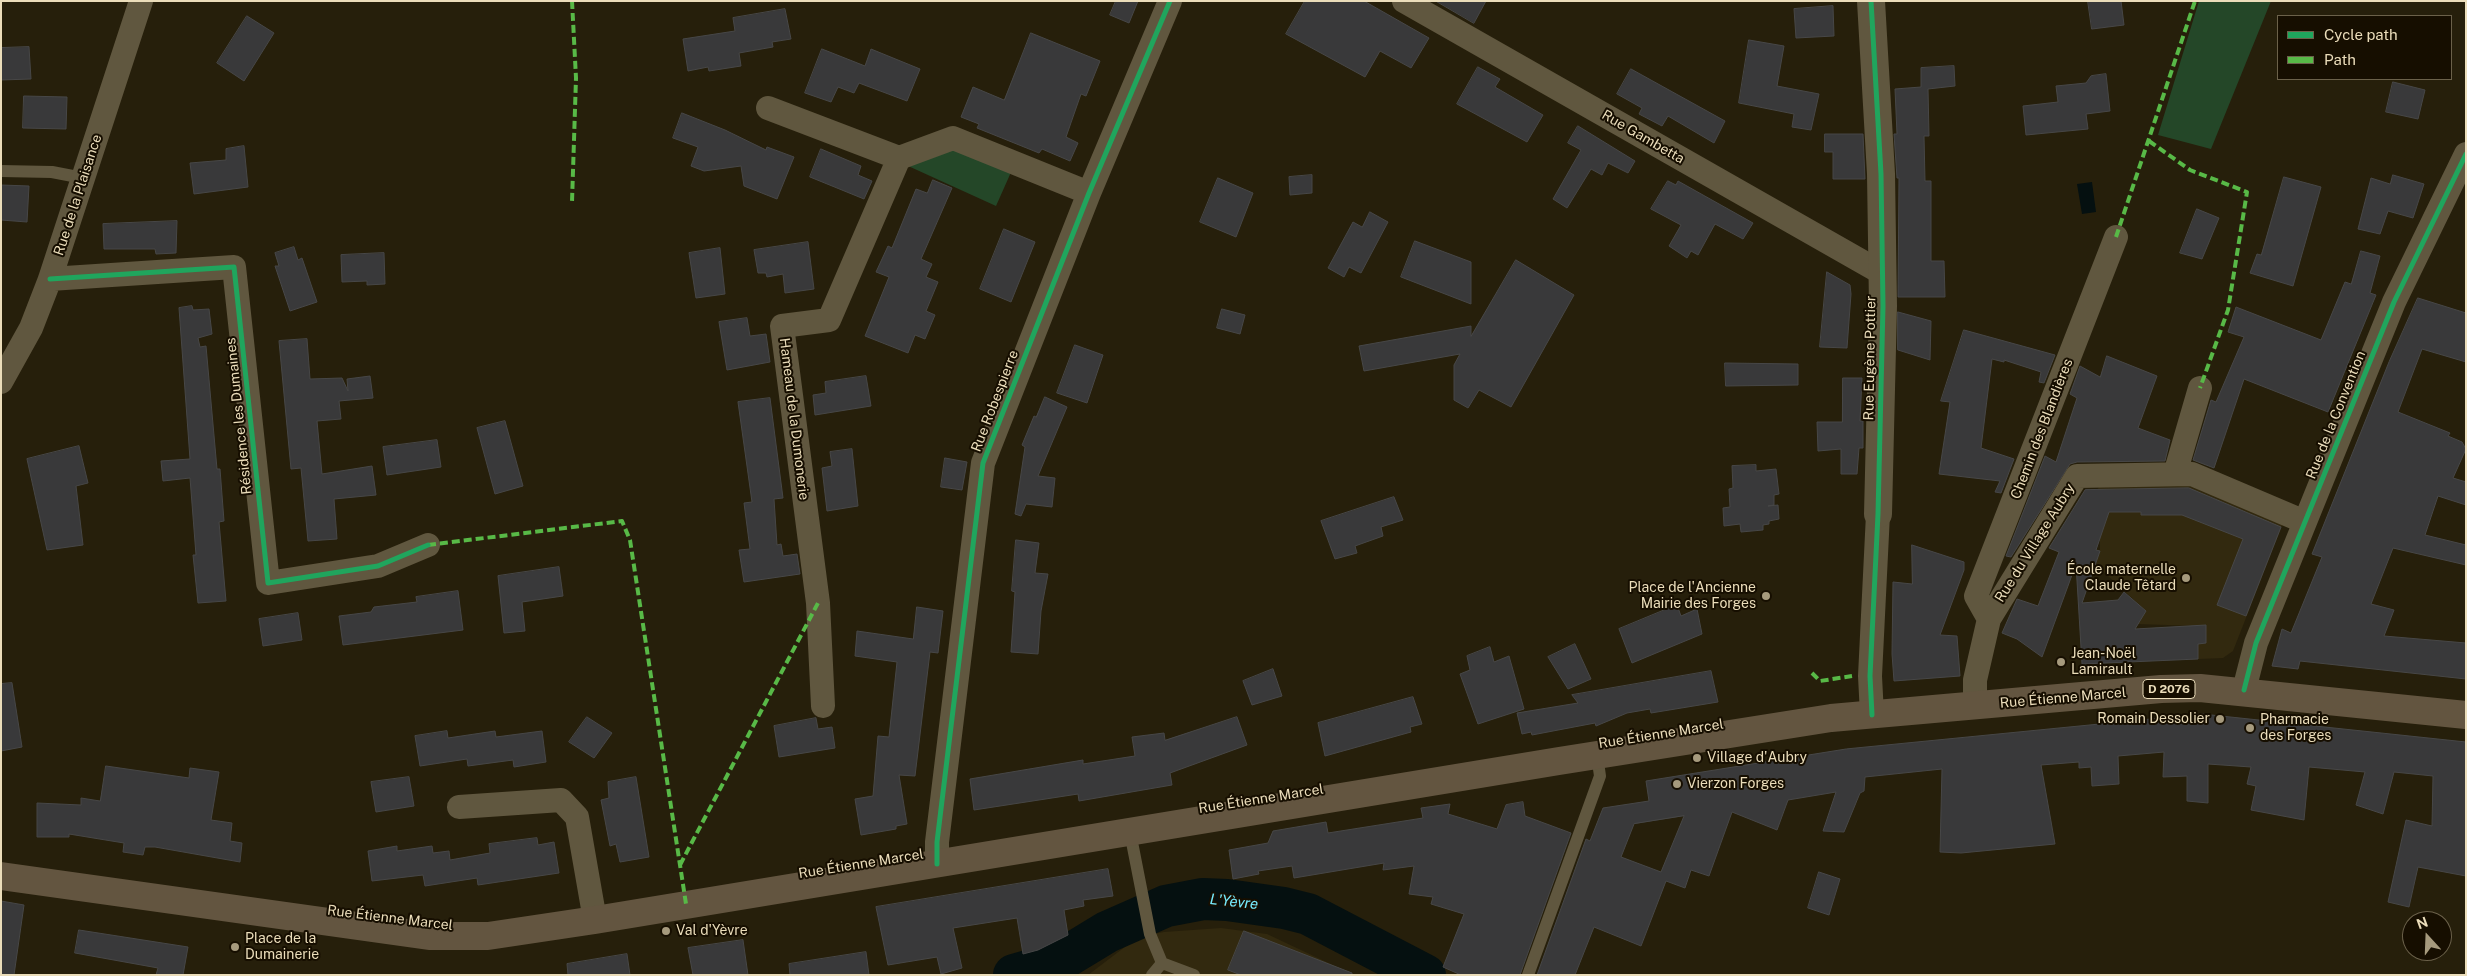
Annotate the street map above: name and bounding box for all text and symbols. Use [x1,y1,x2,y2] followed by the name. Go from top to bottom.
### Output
[2277,15,2452,80] legend
[2324,26,2398,43] text: Cycle path
[2324,51,2356,68] text: Path
[1599,107,1687,167] street label: Rue Gambetta
[50,132,106,258] street label: Rue de la Plaisance
[1861,295,1879,421] street label: Rue Eugène Pottier
[222,337,256,495] street label: Résidence les Dumaines
[776,337,812,501] street label: Hameau de la Dumonerie
[968,348,1022,454] street label: Rue Robespierre
[2303,348,2369,482] street label: Rue de la Convention
[2007,356,2077,502] street label: Chemin des Blandières
[1992,480,2078,606] street label: Rue du Village Aubry
[2067,562,2176,594] place label: École maternelle Claude Têtard
[2180,572,2192,584] marker: École maternelle Claude Têtard
[1628,580,1756,612] place label: Place de l'Ancienne Mairie des Forges
[1760,590,1772,602] marker: Place de l'Ancienne Mairie des Forges
[2071,646,2136,679] place label: Jean-Noël Lamirault
[2055,656,2067,668] marker: Jean-Noël Lamirault
[2143,680,2195,699] road number: D 2076
[1999,684,2127,712] street label: Rue Étienne Marcel
[2097,711,2210,727] place label: Romain Dessolier
[2260,712,2331,744] place label: Pharmacie des Forges
[2214,713,2226,725] marker: Romain Dessolier
[1597,716,1725,752] street label: Rue Étienne Marcel
[2244,722,2256,734] marker: Pharmacie des Forges
[1707,750,1807,766] place label: Village d'Aubry
[1691,752,1703,764] marker: Village d'Aubry
[1687,776,1784,792] place label: Vierzon Forges
[1671,778,1683,790] marker: Vierzon Forges
[1197,781,1325,817] street label: Rue Étienne Marcel
[797,846,925,882] street label: Rue Étienne Marcel
[1209,891,1259,913] water label: L'Yèvre
[326,902,454,934] street label: Rue Étienne Marcel
[2402,911,2452,961] north arrow
[2414,913,2430,932] text: N
[676,923,748,939] place label: Val d'Yèvre
[660,925,672,937] marker: Val d'Yèvre
[245,931,319,964] place label: Place de la Dumainerie
[229,941,241,953] marker: Place de la Dumainerie

